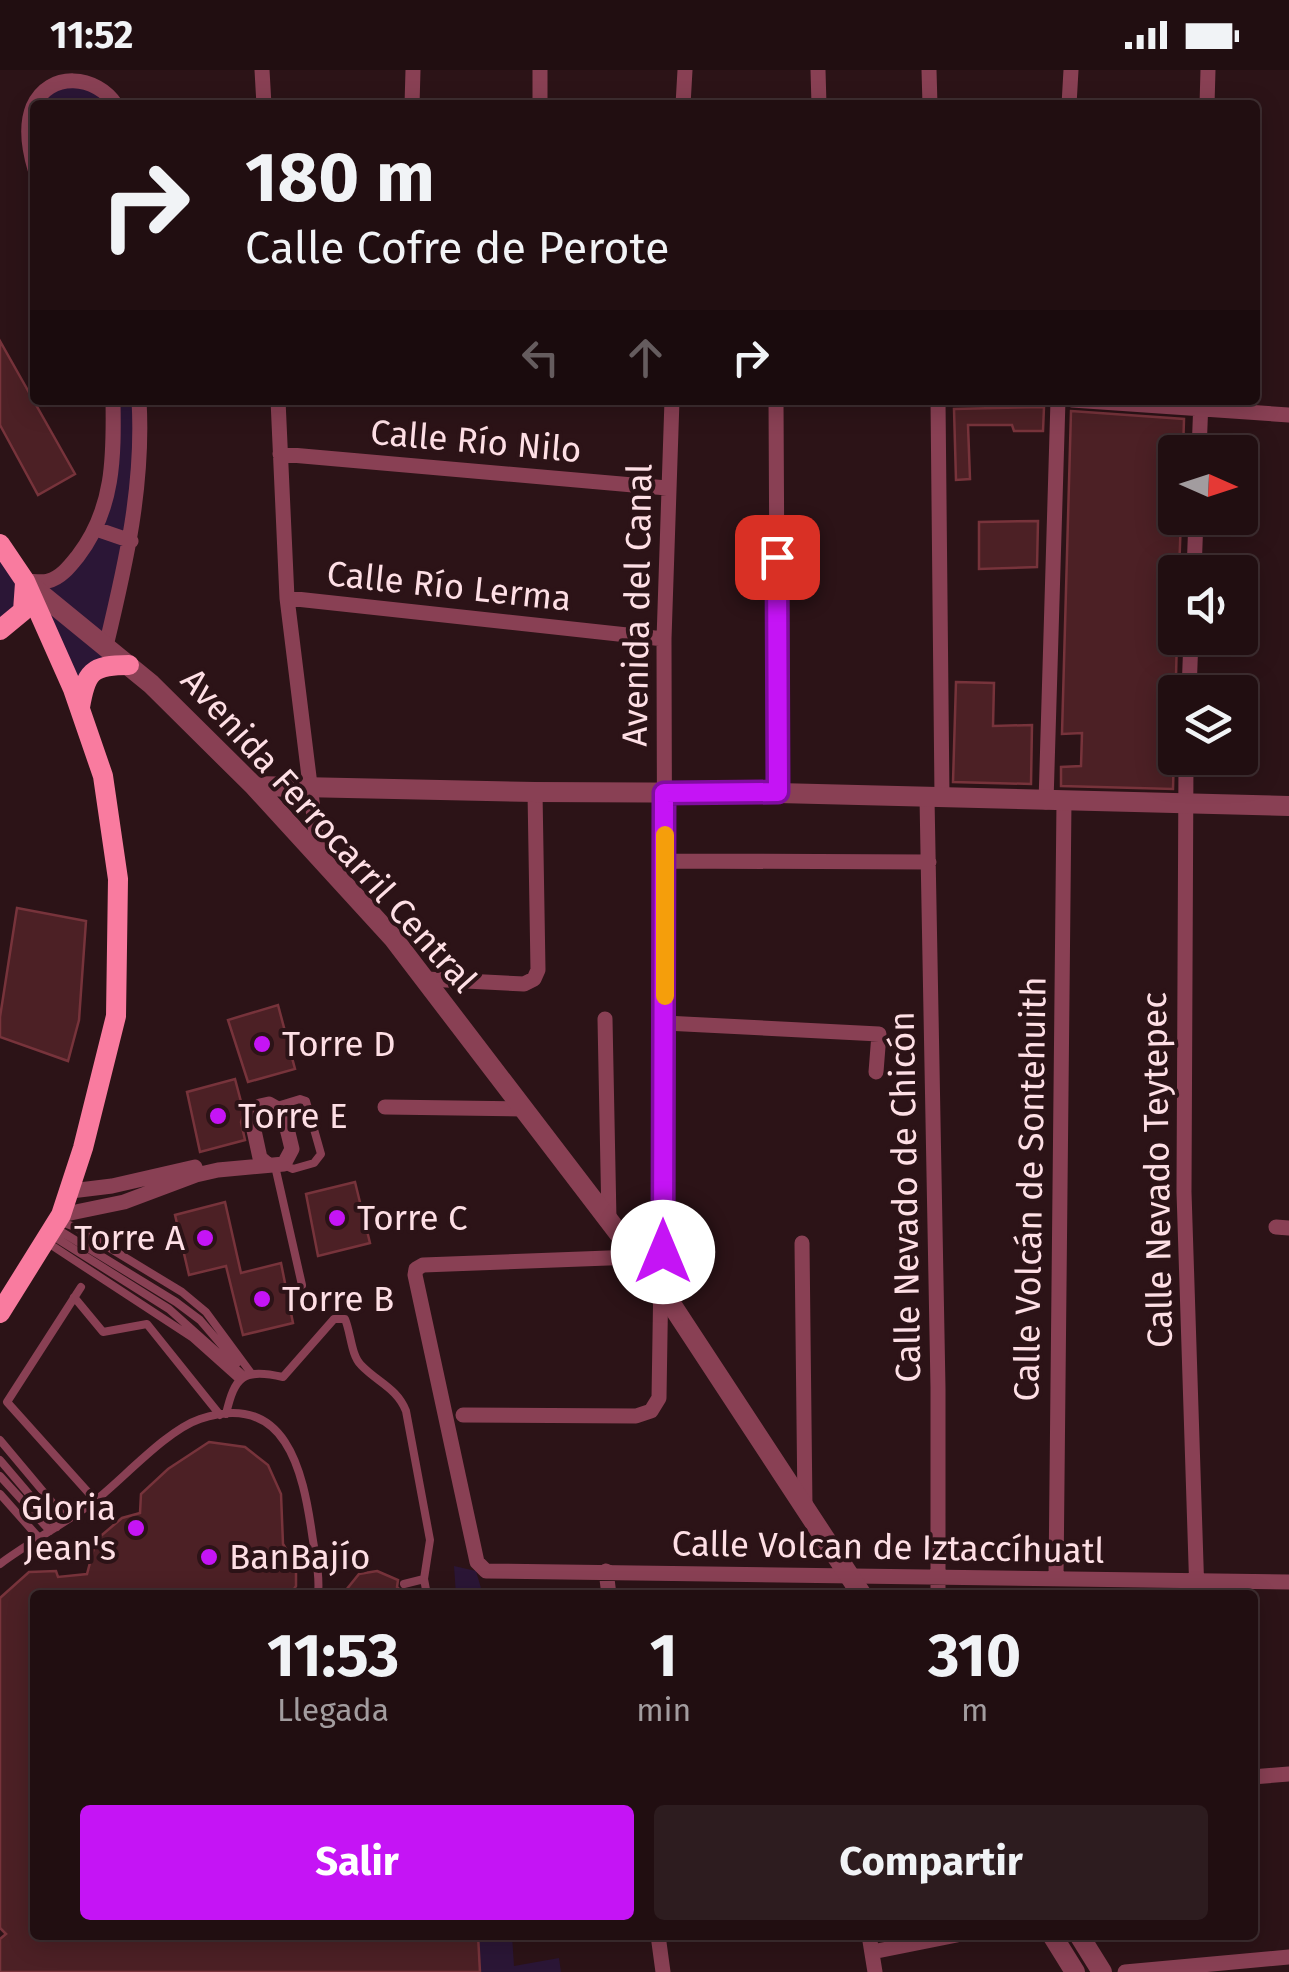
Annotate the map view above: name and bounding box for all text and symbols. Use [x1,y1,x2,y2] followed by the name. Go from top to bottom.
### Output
[50,12,134,58] text: 11:52
[245,136,435,220] text: 180 m
[80,140,210,270] icon: right
[245,221,670,275] text: Calle Cofre de Perote
[513,330,568,385] icon: left
[618,330,673,385] icon: ahead
[723,330,778,385] icon: right
[369,411,583,471] street label: Calle Río Nilo
[1158,435,1258,535] north arrow
[1158,435,1258,775] map controls
[614,463,660,747] street label: Avenida del Canal
[735,515,820,600] pin
[750,530,805,585] icon: arrive
[325,552,573,620] street label: Calle Río Lerma
[1158,555,1258,655] button: sound
[172,659,486,1001] street label: Avenida Ferrocarril Central
[1158,675,1258,775] button: layers
[1005,976,1055,1402] street label: Calle Volcán de Sontehuith
[1133,992,1181,1348] street label: Calle Nevado Teytepec
[881,1011,929,1383] street label: Calle Nevado de Chicón
[282,1023,395,1065] place label: Torre D
[251,1033,273,1055] marker: Torre D
[238,1095,348,1137] place label: Torre E
[207,1105,229,1127] marker: Torre E
[357,1197,468,1239] place label: Torre C
[611,1200,715,1304] position arrow
[326,1207,348,1229] marker: Torre C
[74,1217,185,1259] place label: Torre A
[194,1227,216,1249] marker: Torre A
[282,1278,394,1320] place label: Torre B
[251,1288,273,1310] marker: Torre B
[21,1487,116,1569] place label: Gloria Jean's
[125,1517,147,1539] marker: Gloria Jean's
[671,1522,1105,1572] street label: Calle Volcan de Iztaccíhuatl
[229,1536,370,1578] place label: BanBajío
[198,1546,220,1568] marker: BanBajío
[267,1620,399,1692] text: 11:53
[650,1620,678,1692] text: 1
[928,1620,1021,1692] text: 310
[277,1691,389,1729] text: Llegada
[636,1691,691,1729] text: min
[961,1691,988,1729] text: m
[80,1805,634,1920] button: Salir
[654,1805,1208,1920] button: Compartir

